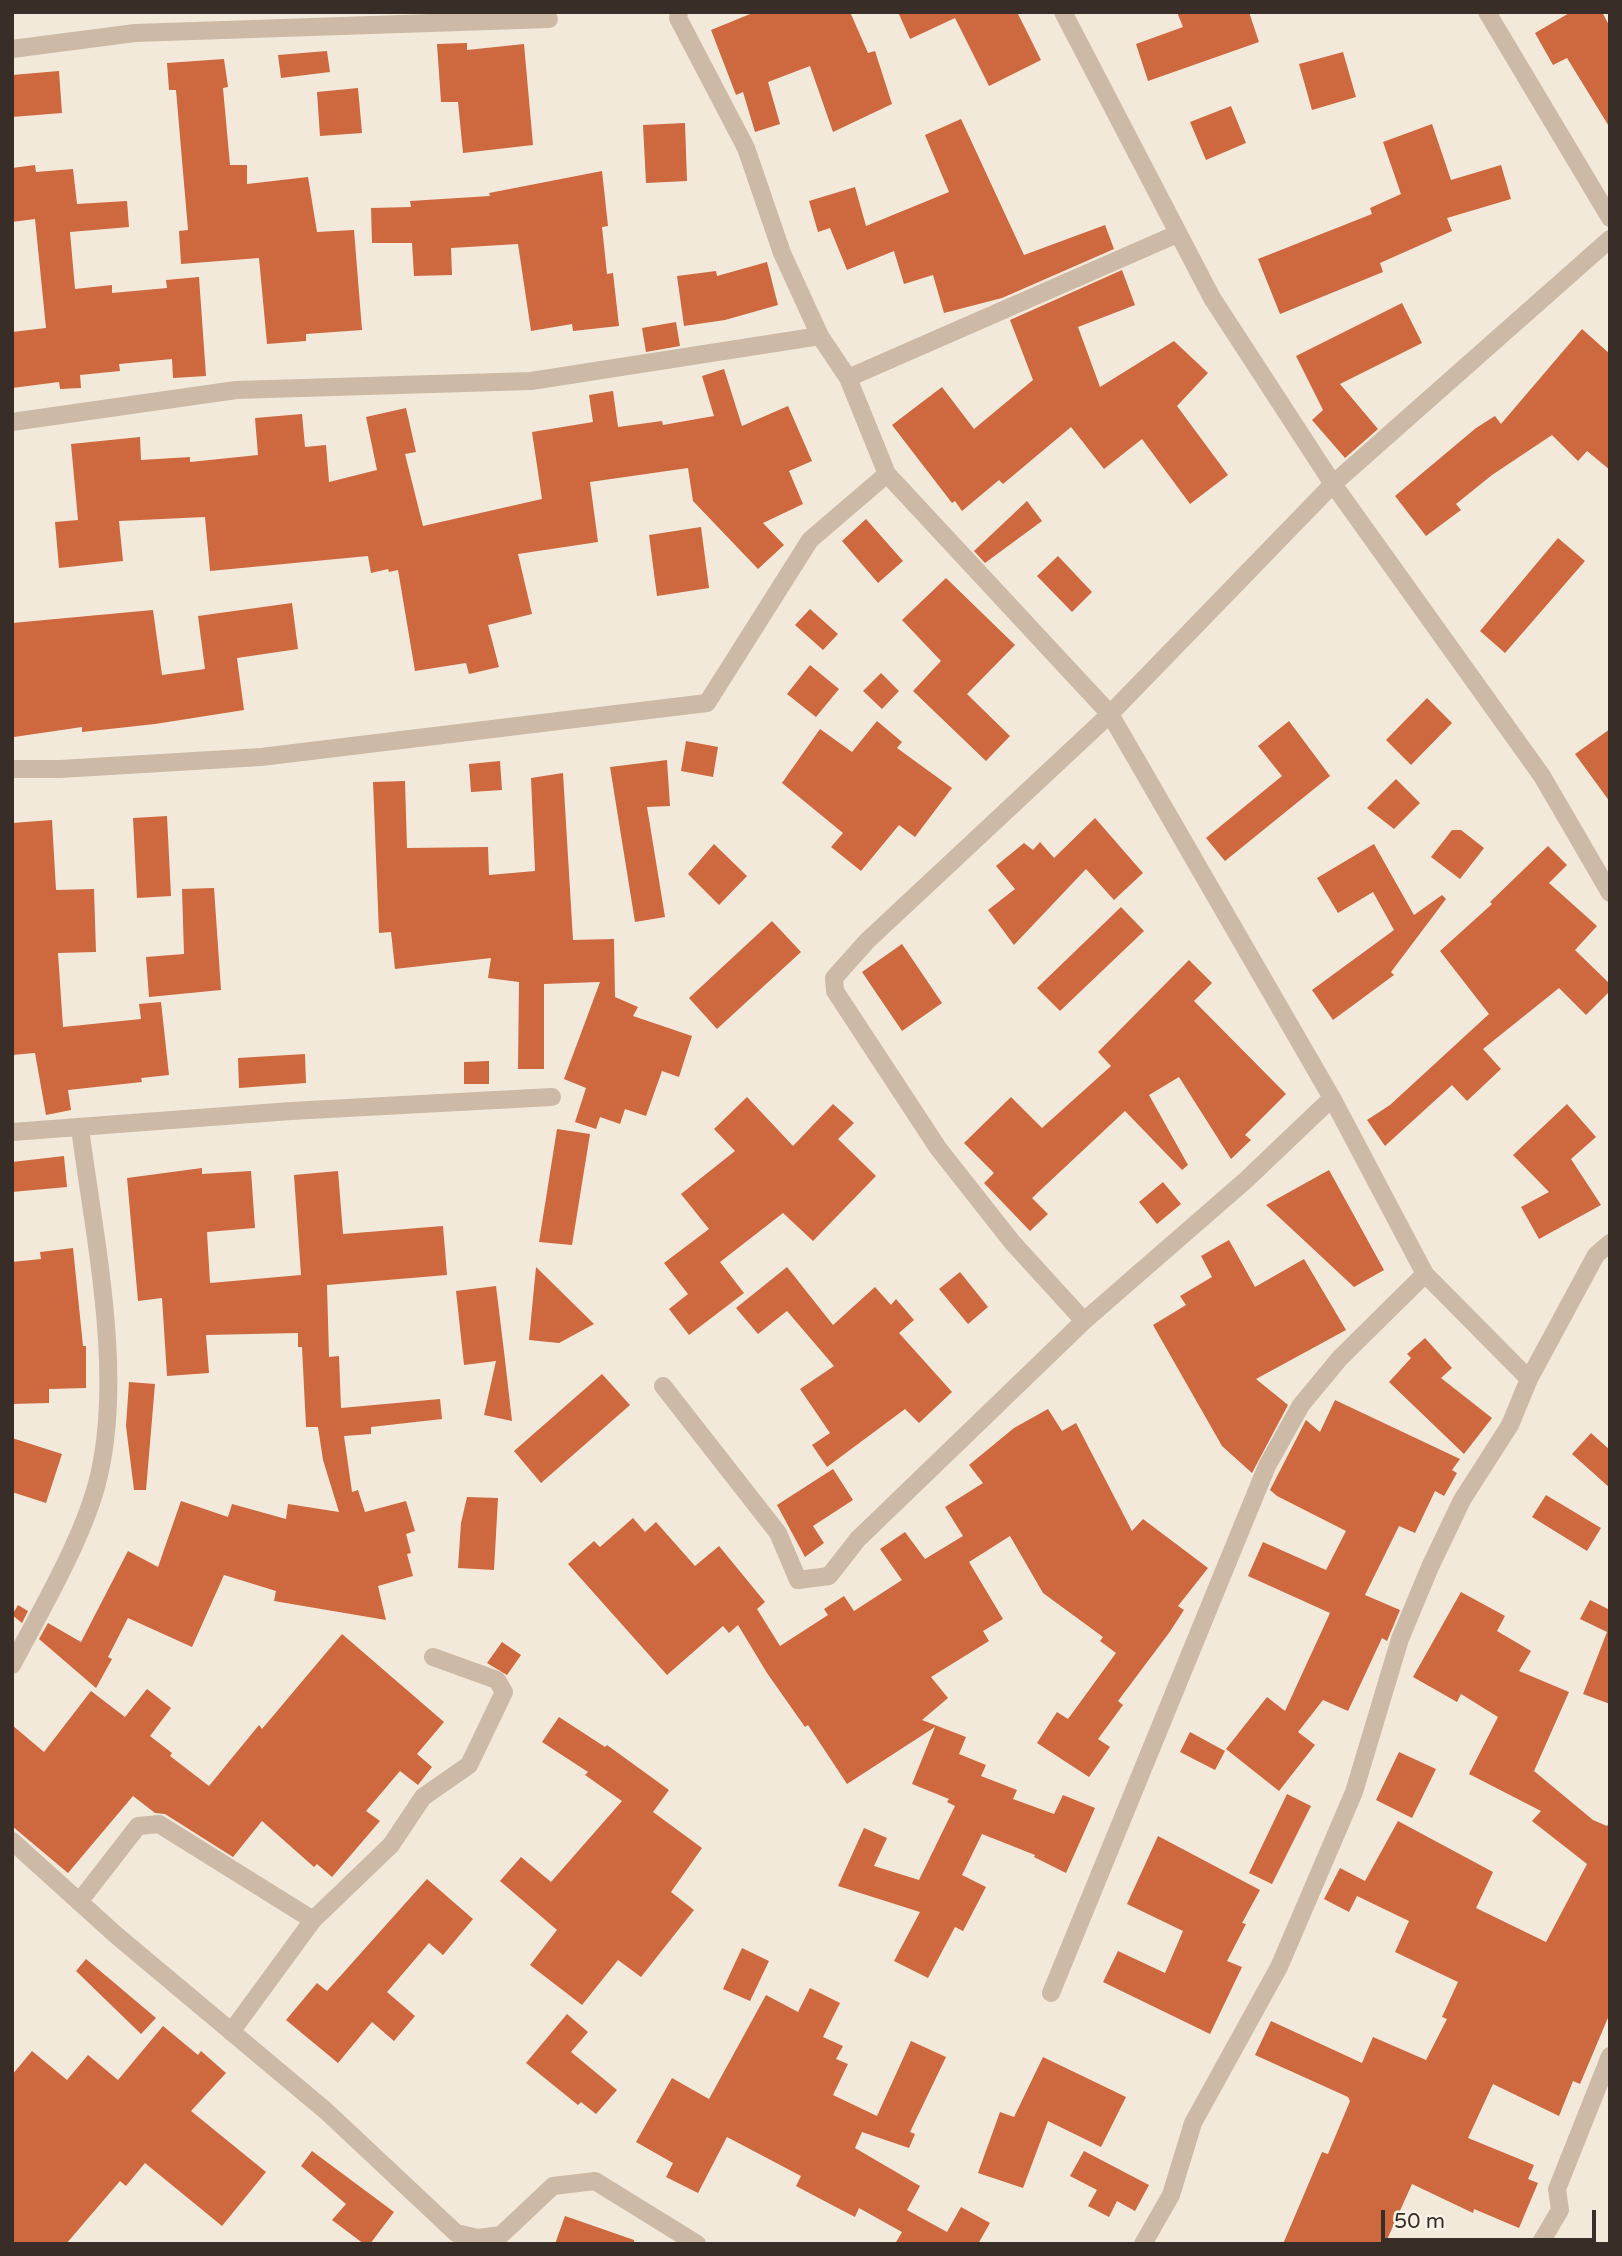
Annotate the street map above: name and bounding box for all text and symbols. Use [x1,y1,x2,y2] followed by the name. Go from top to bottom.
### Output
[1384,2196,1599,2240] scale bar
[1394,2209,1445,2234] text: 50 m

